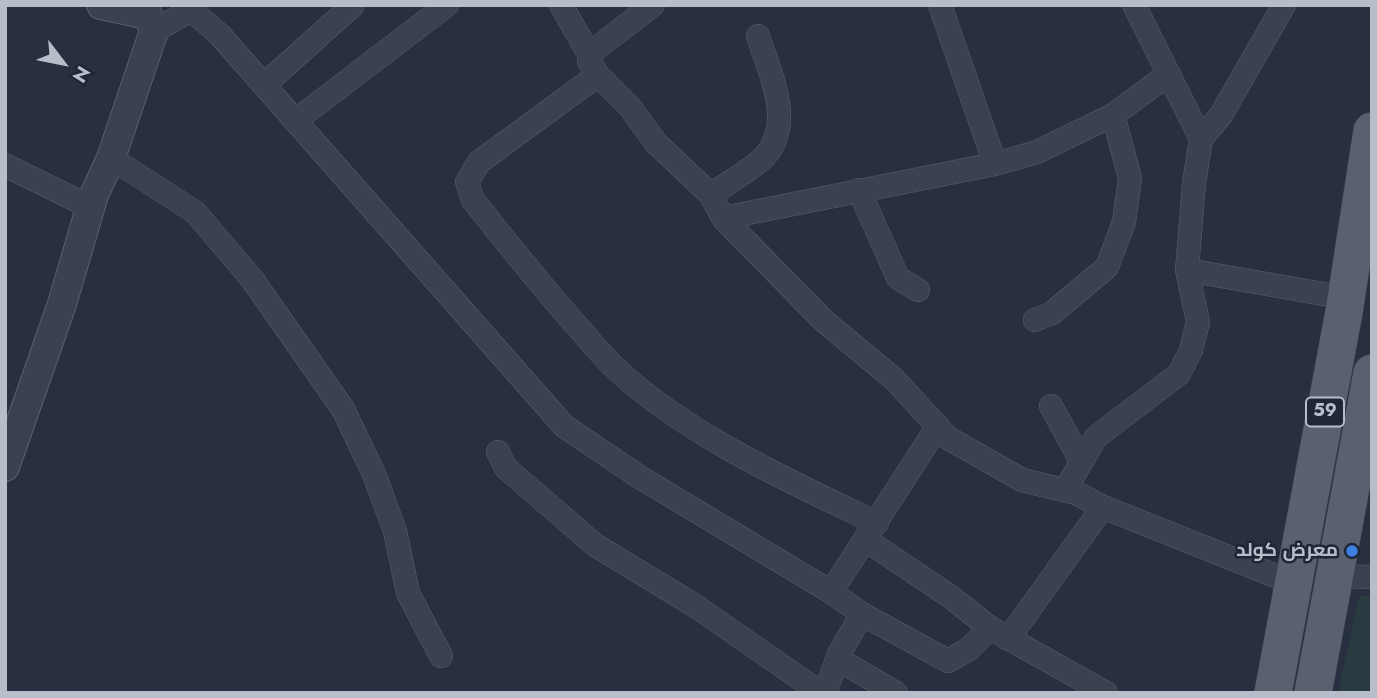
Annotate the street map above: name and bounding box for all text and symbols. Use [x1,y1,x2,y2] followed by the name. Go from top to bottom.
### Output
[28,28,98,98] north arrow
[66,61,97,88] text: N
[1306,398,1344,426] road number: 59
[1236,540,1338,562] place label: معرض كولد
[1344,543,1360,559] marker: معرض كولد

